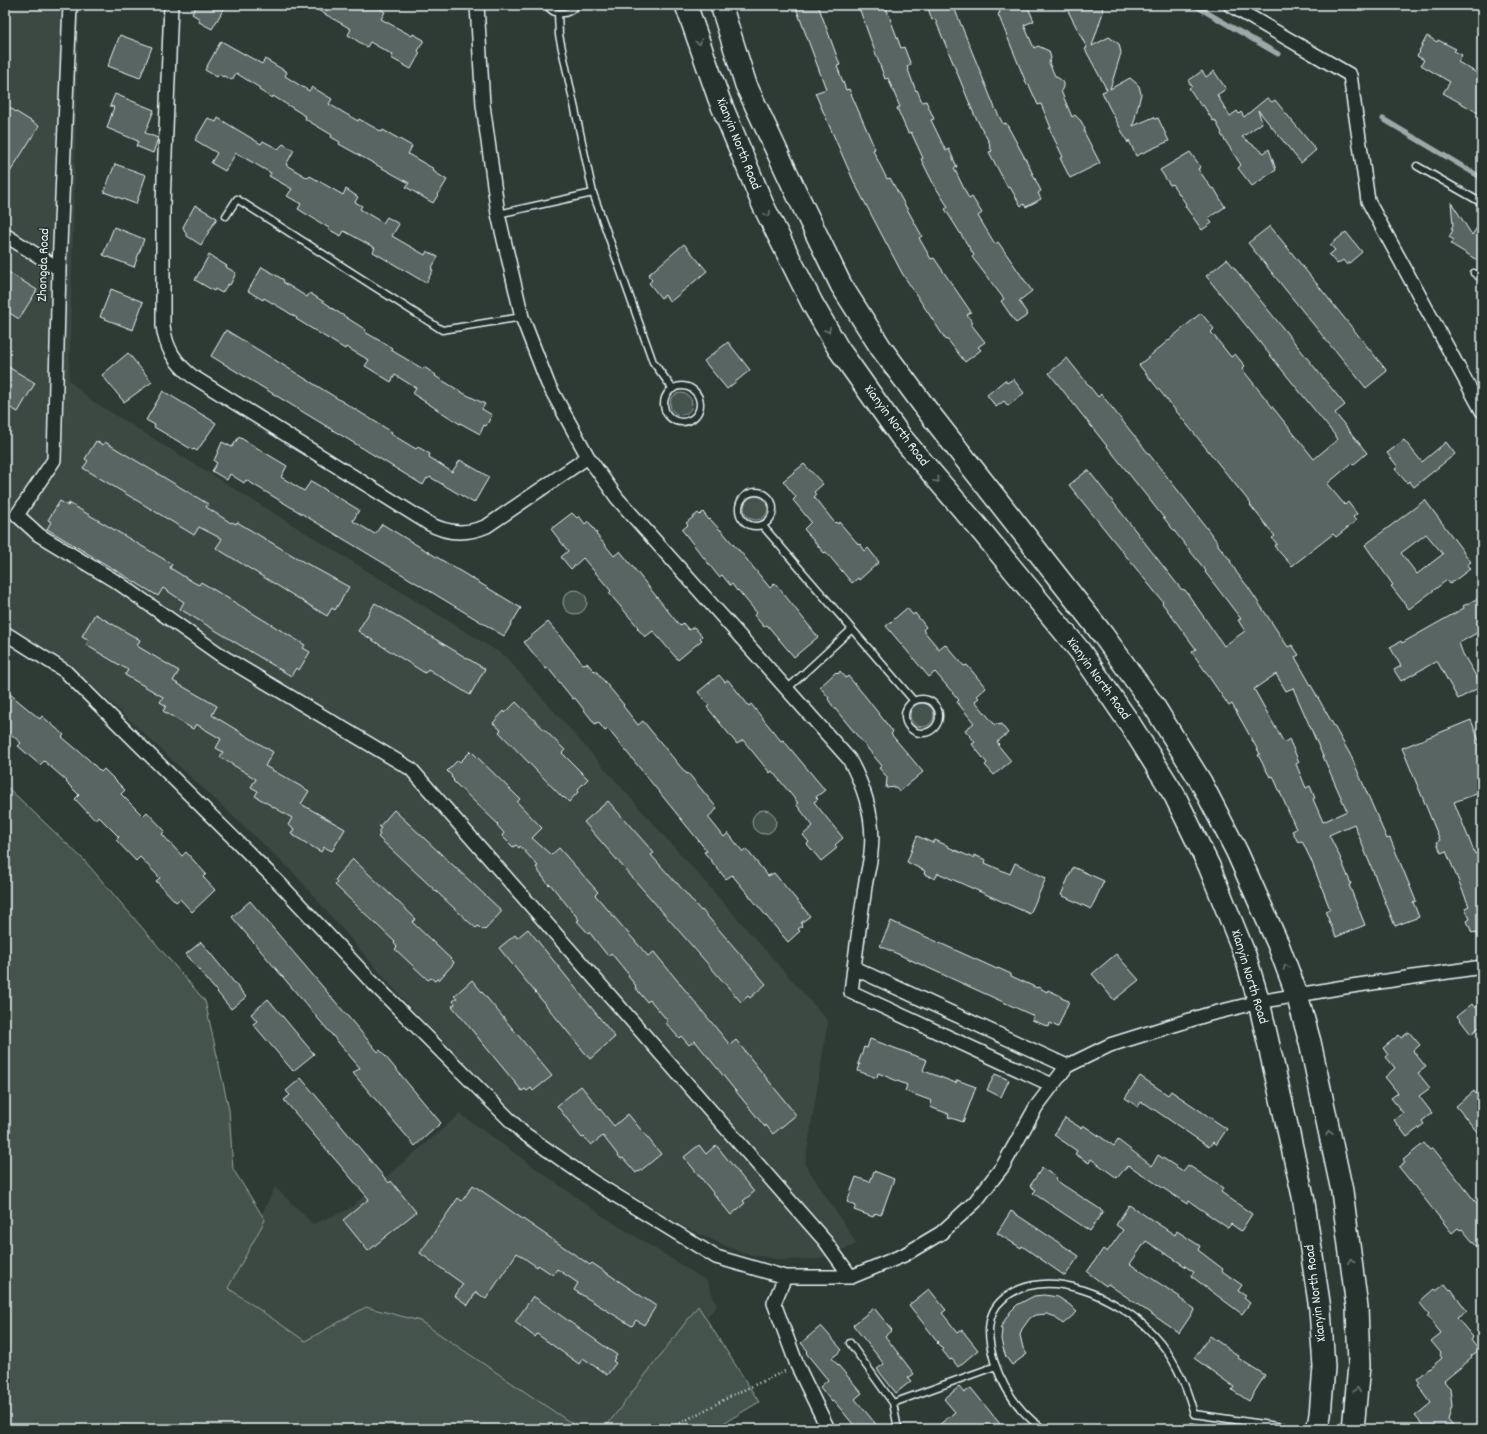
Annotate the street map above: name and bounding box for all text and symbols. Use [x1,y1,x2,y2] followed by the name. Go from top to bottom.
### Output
[694,38,703,45] one-way arrow
[710,95,766,193] street label: Xianyin North Road
[763,210,771,218] one-way arrow
[33,228,55,302] street label: Zhongda Road
[823,326,830,333] one-way arrow
[859,381,933,471] street label: Xianyin North Road
[933,475,940,482] one-way arrow
[1061,634,1135,724] street label: Xianyin North Road
[1225,927,1273,1027] street label: Xianyin North Road
[1283,963,1291,970] one-way arrow
[1326,1130,1334,1136] one-way arrow
[1300,1243,1332,1343] street label: Xianyin North Road
[1347,1258,1356,1264] one-way arrow
[1352,1387,1361,1393] one-way arrow

